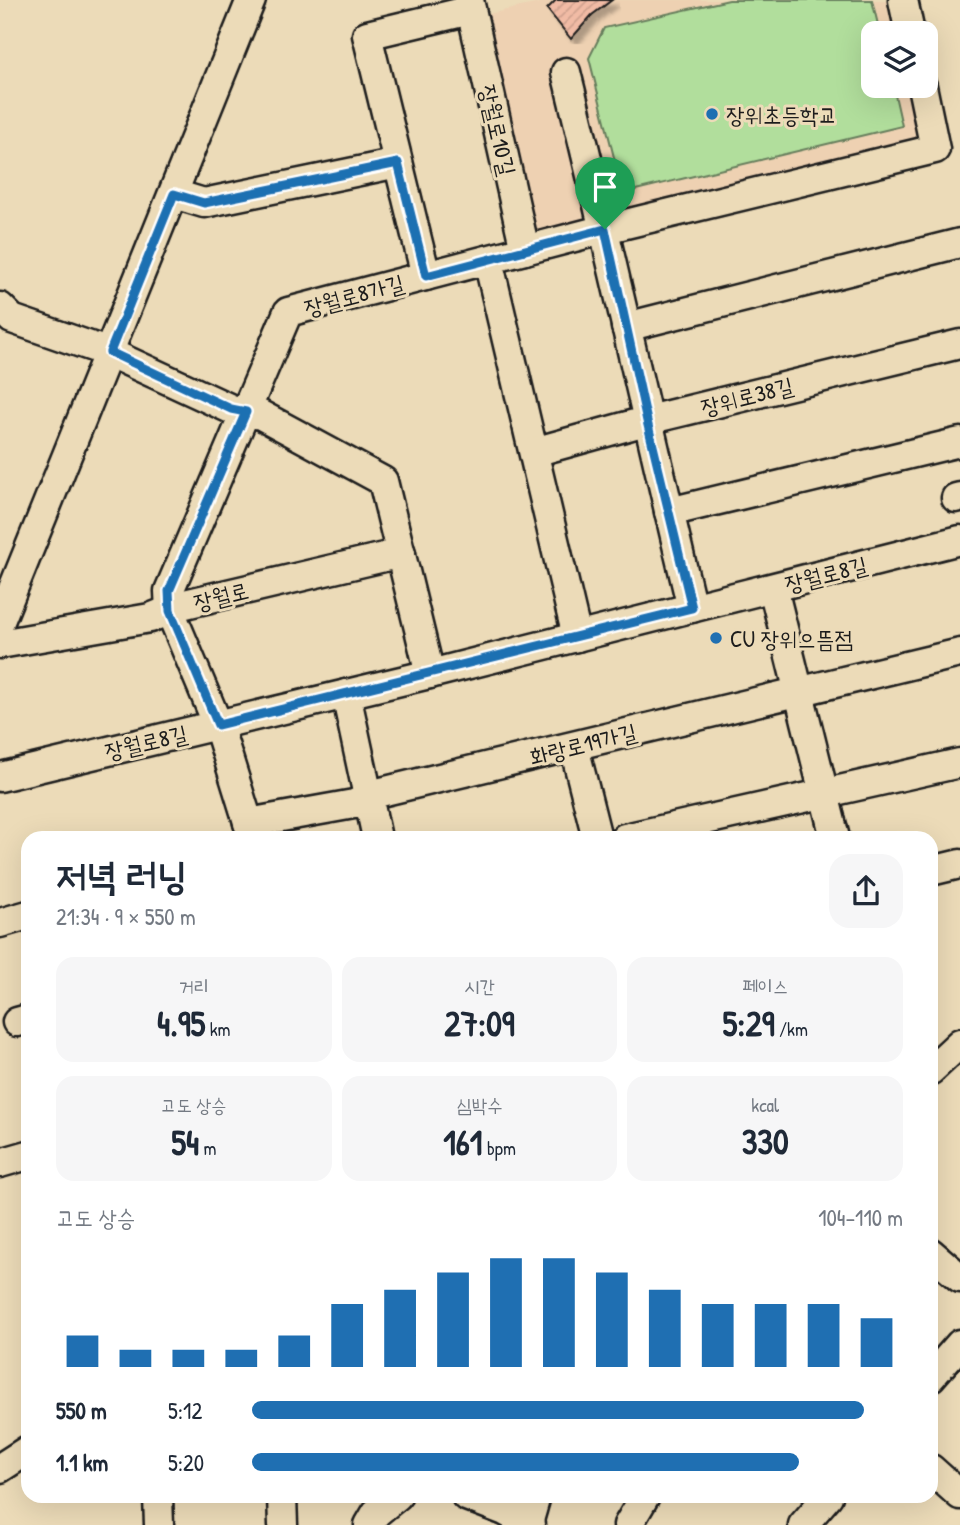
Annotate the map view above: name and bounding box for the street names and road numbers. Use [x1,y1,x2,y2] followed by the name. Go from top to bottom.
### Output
[472,81,524,179] street label: 장월로10길
[300,267,408,323] street label: 장월로8가길
[698,370,796,422] street label: 장위로38길
[781,549,871,599] street label: 장월로8길
[190,574,252,618] street label: 장월로
[526,716,640,772] street label: 화랑로19가길
[102,717,190,767] street label: 장월로8길

